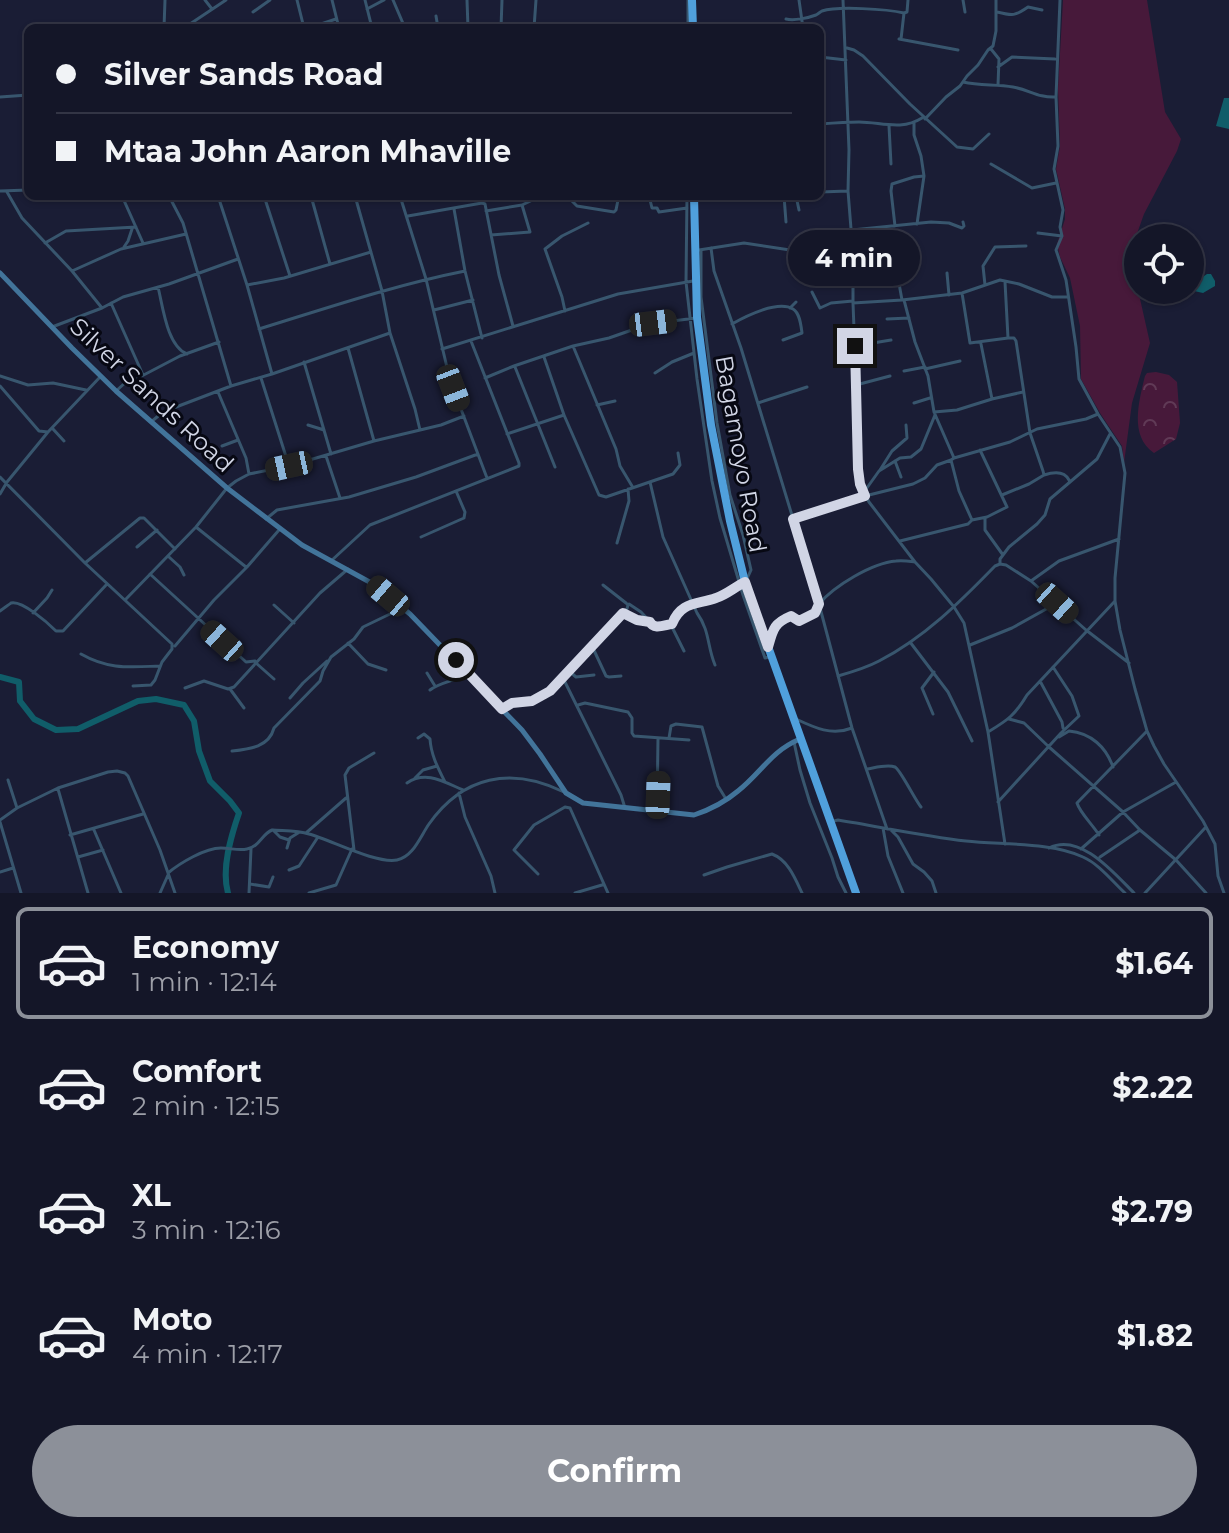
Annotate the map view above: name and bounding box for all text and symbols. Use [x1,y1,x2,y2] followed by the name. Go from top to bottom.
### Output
[104,56,384,93] text: Silver Sands Road
[104,133,511,170] text: Mtaa John Aaron Mhaville
[1124,224,1204,304] map controls
[1124,224,1204,304] button: locate
[789,230,921,286] callout: 4 min
[815,242,893,274] text: 4 min
[628,308,678,338] car
[64,312,240,478] street label: Silver Sands Road
[837,328,873,364] route end
[709,353,773,555] street label: Bagamoyo Road
[433,361,473,415] car
[263,449,315,483] car
[362,571,414,621] car
[1031,578,1083,628] car
[196,616,248,666] car
[438,642,474,678] route start
[645,771,671,819] car
[36,927,108,999] icon: car
[132,929,279,966] text: Economy
[1115,945,1193,982] text: $1.64
[132,966,277,998] text: 1 min · 12:14
[36,1051,108,1123] icon: car
[132,1053,262,1090] text: Comfort
[1112,1069,1193,1106] text: $2.22
[132,1090,280,1122] text: 2 min · 12:15
[36,1175,108,1247] icon: car
[132,1177,171,1214] text: XL
[1111,1193,1193,1230] text: $2.79
[132,1214,281,1246] text: 3 min · 12:16
[36,1299,108,1371] icon: car
[132,1301,213,1338] text: Moto
[1117,1317,1193,1354] text: $1.82
[132,1338,283,1370] text: 4 min · 12:17
[32,1425,1197,1517] button: Confirm

